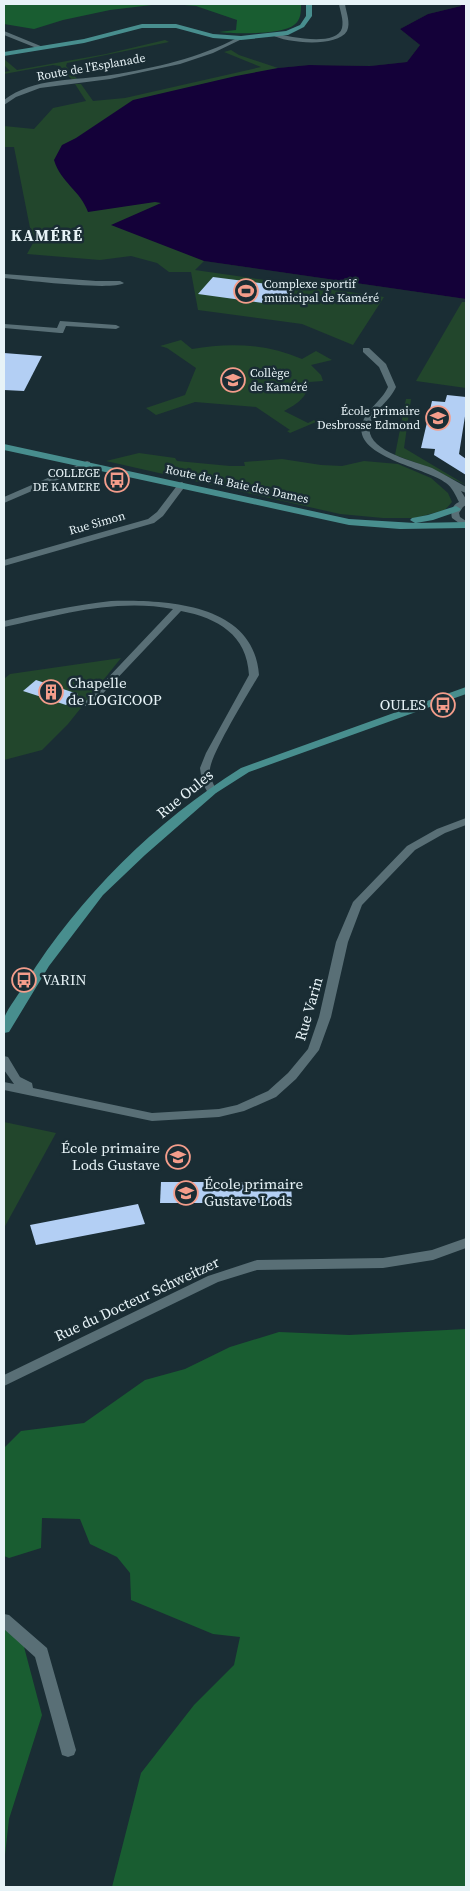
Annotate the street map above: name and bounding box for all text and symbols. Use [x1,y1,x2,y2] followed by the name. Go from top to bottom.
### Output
[35,50,147,84] street label: Route de l'Esplanade
[11,224,83,246] district label: KAMÉRÉ
[264,276,379,306] place label: Complexe sportif municipal de Kaméré
[233,278,259,304] sports icon: Complexe sportif municipal de Kaméré
[250,365,308,395] place label: Collège de Kaméré
[220,367,246,393] school or university icon: Collège de Kaméré
[317,403,420,433] place label: École primaire Desbrosse Edmond
[425,405,451,431] school or university icon: École primaire Desbrosse Edmond
[164,461,310,507] street label: Route de la Baie des Dames
[33,465,100,495] place label: COLLEGE DE KAMERE
[104,467,130,493] bus stop icon: COLLEGE DE KAMERE
[67,507,127,539] street label: Rue Simon
[68,672,162,710] place label: Chapelle de LOGICOOP
[38,679,64,705] building icon: Chapelle de LOGICOOP
[430,692,456,718] bus stop icon: OULES
[380,694,426,715] place label: OULES
[152,764,217,823] street label: Rue Oules
[11,967,37,993] bus stop icon: VARIN
[42,969,86,990] place label: VARIN
[289,975,328,1043] street label: Rue Varin
[61,1137,160,1175] place label: École primaire Lods Gustave
[165,1144,191,1170] school or university icon: École primaire Lods Gustave
[204,1173,303,1211] place label: École primaire Gustave Lods
[173,1180,199,1206] school or university icon: École primaire Gustave Lods
[51,1251,223,1346] street label: Rue du Docteur Schweitzer

